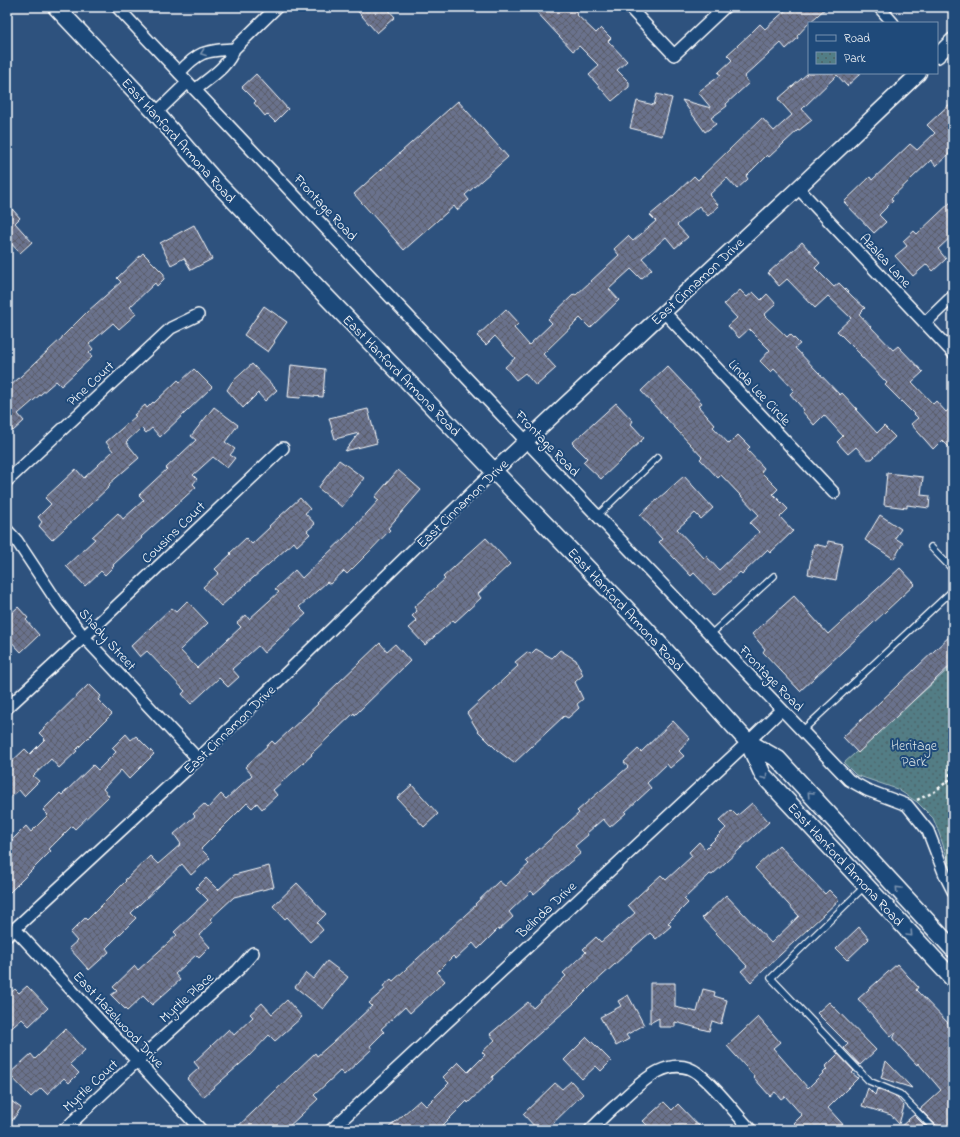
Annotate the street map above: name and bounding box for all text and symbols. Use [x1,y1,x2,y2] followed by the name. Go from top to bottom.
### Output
[808,22,938,74] legend
[844,30,870,48] text: Road
[199,49,206,57] one-way arrow
[844,50,866,68] text: Park
[116,74,240,208] street label: East Hanford Armona Road
[287,169,362,247] street label: Frontage Road
[854,229,916,293] street label: Azalea Lane
[647,233,750,331] street label: East Cinnamon Drive
[337,310,465,442] street label: East Hanford Armona Road
[723,355,796,431] street label: Linda Lee Circle
[62,356,120,412] street label: Pine Court
[508,405,584,483] street label: Frontage Road
[412,454,514,554] street label: East Cinnamon Drive
[137,497,211,569] street label: Cousins Court
[562,544,688,677] street label: East Hanford Armona Road
[72,604,141,677] street label: Shady Street
[732,640,808,718] street label: Frontage Road
[179,680,281,780] street label: East Cinnamon Drive
[891,736,938,773] park label: Heritage Park
[761,772,768,779] one-way arrow
[807,791,814,799] one-way arrow
[782,799,908,932] street label: East Hanford Armona Road
[511,876,582,944] street label: Belinda Drive
[895,886,903,894] one-way arrow
[906,929,913,937] one-way arrow
[67,967,169,1074] street label: East Hazelwood Drive
[155,967,220,1029] street label: Myrtle Place
[58,1055,124,1118] street label: Myrtle Court

